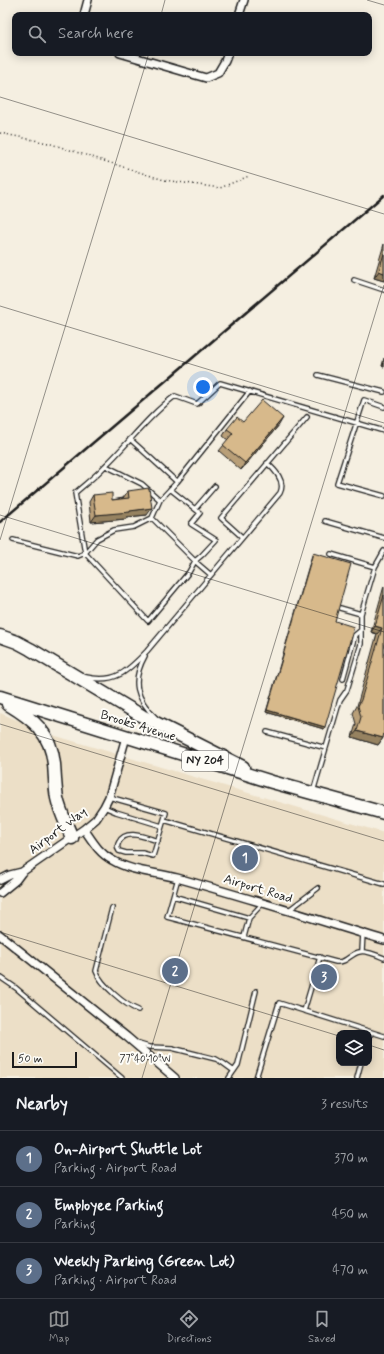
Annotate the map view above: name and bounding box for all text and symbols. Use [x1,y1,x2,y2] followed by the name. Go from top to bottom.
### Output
[12,12,372,56] search box
[26,23,48,45] icon: search
[58,24,134,44] text: Search here
[193,377,213,397] your location
[98,706,178,746] street label: Brooks Avenue
[182,751,228,771] road number: NY 204
[25,804,91,858] street label: Airport Way
[232,843,258,873] pin: 1
[221,870,295,908] street label: Airport Road
[162,956,188,986] pin: 2
[311,962,337,992] pin: 3
[336,1030,372,1066] map controls
[336,1030,372,1066] button: layers
[12,1050,77,1069] scale bar
[18,1052,43,1066] text: 50 m
[119,1052,171,1066] text: 77°40'10"W
[16,1093,68,1115] text: Nearby
[321,1096,368,1113] text: 3 results
[54,1140,202,1160] text: On-Airport Shuttle Lot
[26,1150,32,1167] text: 1
[334,1150,368,1167] text: 370 m
[54,1160,177,1177] text: Parking · Airport Road
[54,1196,164,1216] text: Employee Parking
[26,1206,32,1223] text: 2
[332,1206,368,1223] text: 450 m
[54,1216,96,1233] text: Parking
[54,1252,234,1272] text: Weekly Parking (Green Lot)
[26,1262,32,1279] text: 3
[332,1262,368,1279] text: 470 m
[54,1272,177,1289] text: Parking · Airport Road
[48,1308,70,1346] tab: Map
[166,1308,212,1346] tab: Directions
[308,1308,336,1346] tab: Saved

